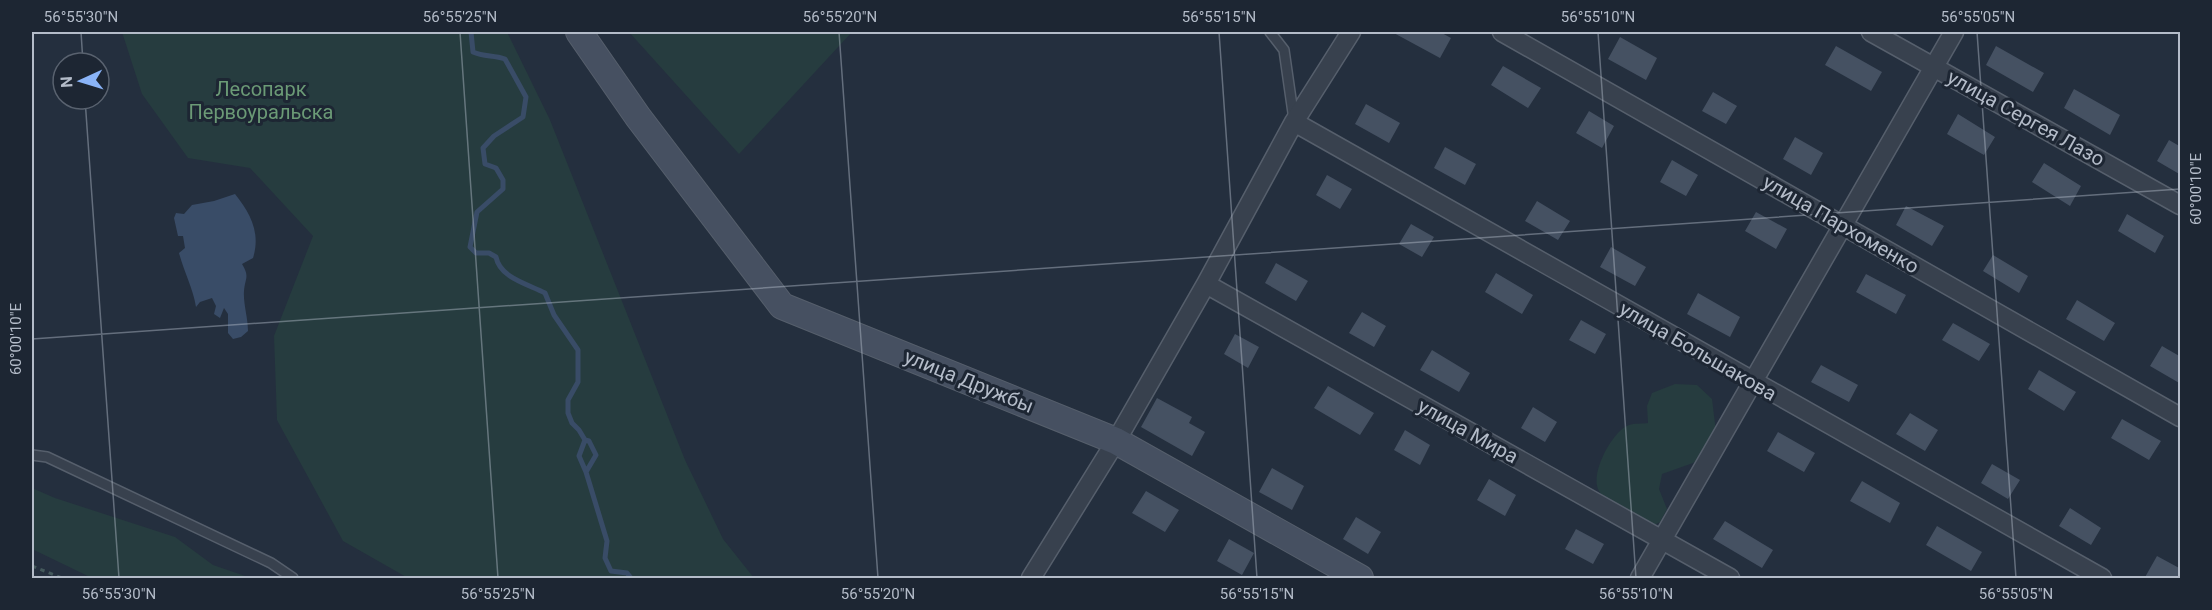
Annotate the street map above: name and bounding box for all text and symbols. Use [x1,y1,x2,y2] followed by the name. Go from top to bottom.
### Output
[44,8,118,26] text: 56°55'30"N
[423,8,497,26] text: 56°55'25"N
[803,8,877,26] text: 56°55'20"N
[1182,8,1256,26] text: 56°55'15"N
[1561,8,1635,26] text: 56°55'10"N
[1941,8,2015,26] text: 56°55'05"N
[51,51,111,111] north arrow
[1943,65,2109,171] street label: улица Сергея Лазо
[57,76,76,88] text: N
[189,77,333,124] park label: Лесопарк Первоуральска
[2187,152,2205,225] text: 60°00'10"E
[1759,170,1923,278] street label: улица Пархоменко
[1615,296,1781,406] street label: улица Большакова
[7,302,25,375] text: 60°00'10"E
[901,344,1037,418] street label: улица Дружбы
[1414,394,1522,468] street label: улица Мира
[82,585,156,603] text: 56°55'30"N
[461,585,535,603] text: 56°55'25"N
[841,585,915,603] text: 56°55'20"N
[1220,585,1294,603] text: 56°55'15"N
[1599,585,1673,603] text: 56°55'10"N
[1979,585,2053,603] text: 56°55'05"N

